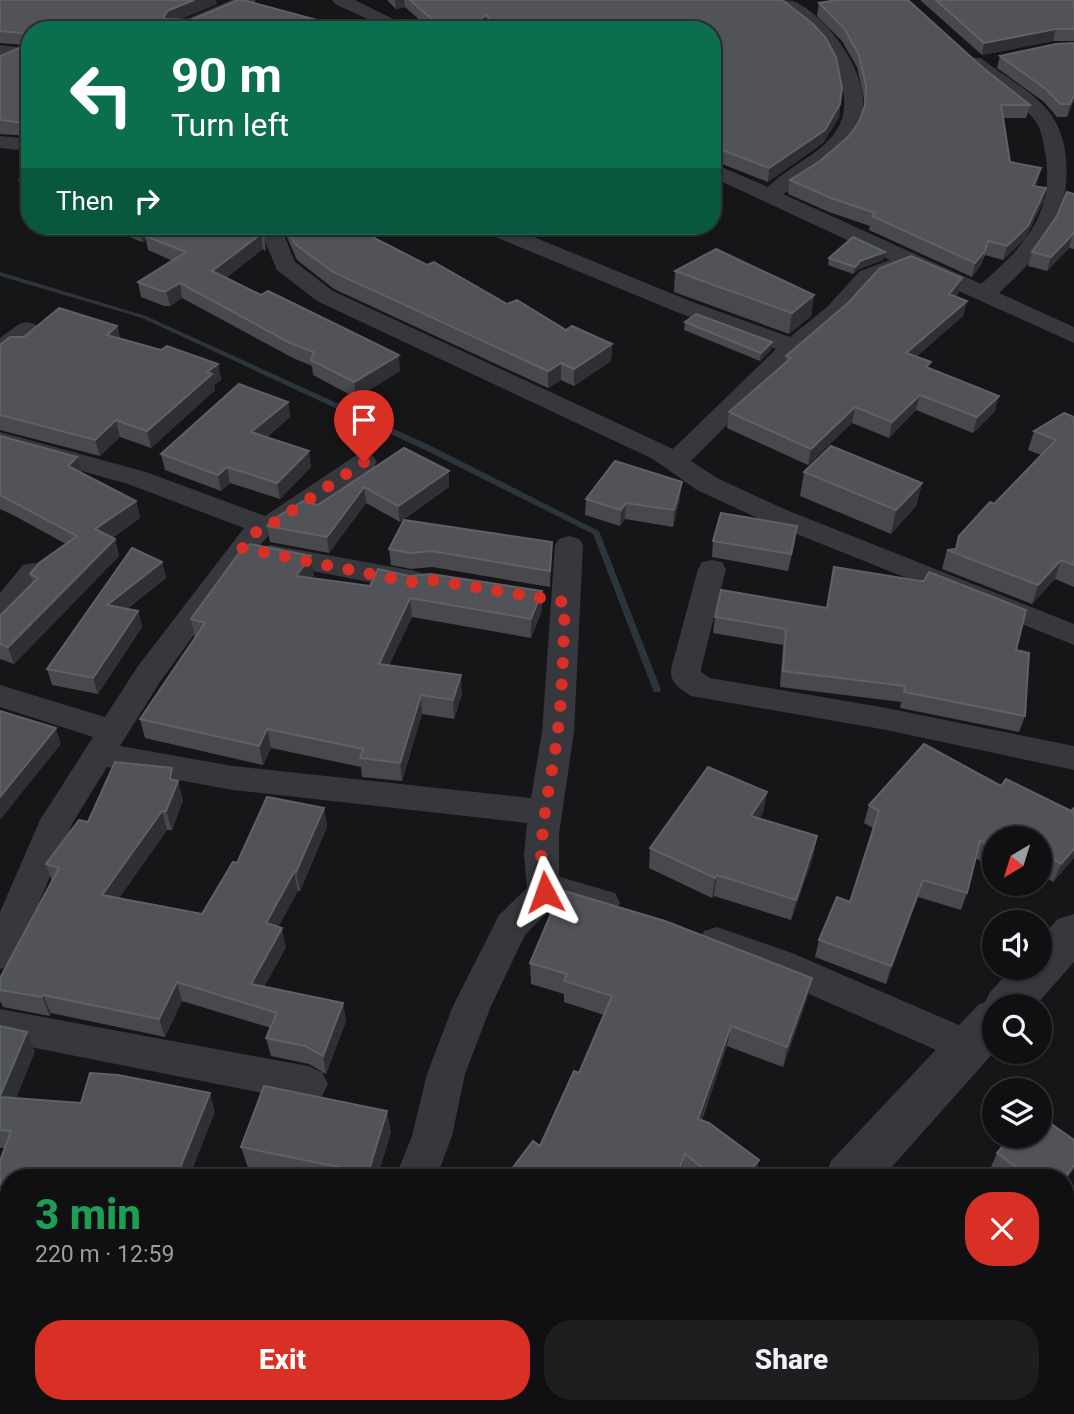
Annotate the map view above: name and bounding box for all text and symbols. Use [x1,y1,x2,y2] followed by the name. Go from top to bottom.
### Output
[171,47,282,104] text: 90 m
[56,49,147,140] icon: left
[171,106,289,144] text: Turn left
[128,182,166,220] icon: right
[56,186,114,216] text: Then
[334,390,394,462] pin
[345,401,383,439] icon: arrive
[982,826,1052,896] north arrow
[982,826,1052,1148] map controls
[508,855,582,929] position arrow
[982,910,1052,980] button: sound
[982,994,1052,1064] button: search
[982,1078,1052,1148] button: layers
[35,1190,141,1239] text: 3 min
[965,1192,1039,1266] button: close
[35,1241,174,1268] text: 220 m · 12:59
[35,1320,530,1400] button: Exit
[544,1320,1039,1400] button: Share

